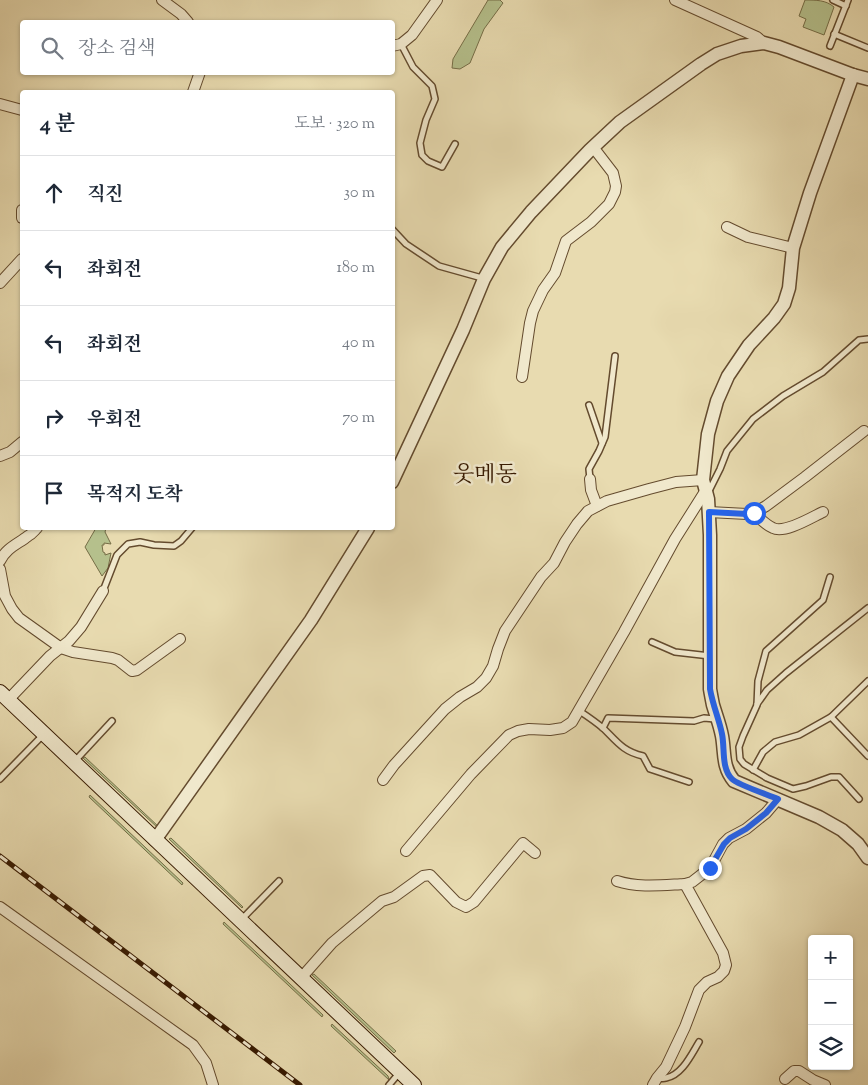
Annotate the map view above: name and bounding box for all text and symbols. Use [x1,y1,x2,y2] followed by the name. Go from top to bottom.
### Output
[20,20,395,75] search box
[38,34,66,62] icon: search
[78,36,155,63] text: 장소 검색
[40,110,75,140] text: 4 분
[294,113,375,136] text: 도보 · 320 m
[40,179,68,207] icon: ahead
[87,182,124,209] text: 직진
[344,182,375,205] text: 30 m
[40,254,68,282] icon: left
[87,257,142,284] text: 좌회전
[336,257,375,280] text: 180 m
[40,329,68,357] icon: left
[87,332,142,359] text: 좌회전
[342,332,375,355] text: 40 m
[40,404,68,432] icon: right
[87,407,142,434] text: 우회전
[342,407,375,430] text: 70 m
[453,460,517,492] district label: 웃메동
[40,479,68,507] icon: arrive
[87,482,183,509] text: 목적지 도착
[743,502,766,525] route start
[699,857,722,880] route end
[808,935,853,1070] map controls
[808,935,853,980] button: +
[808,980,853,1025] button: −
[808,1025,853,1070] button: layers

